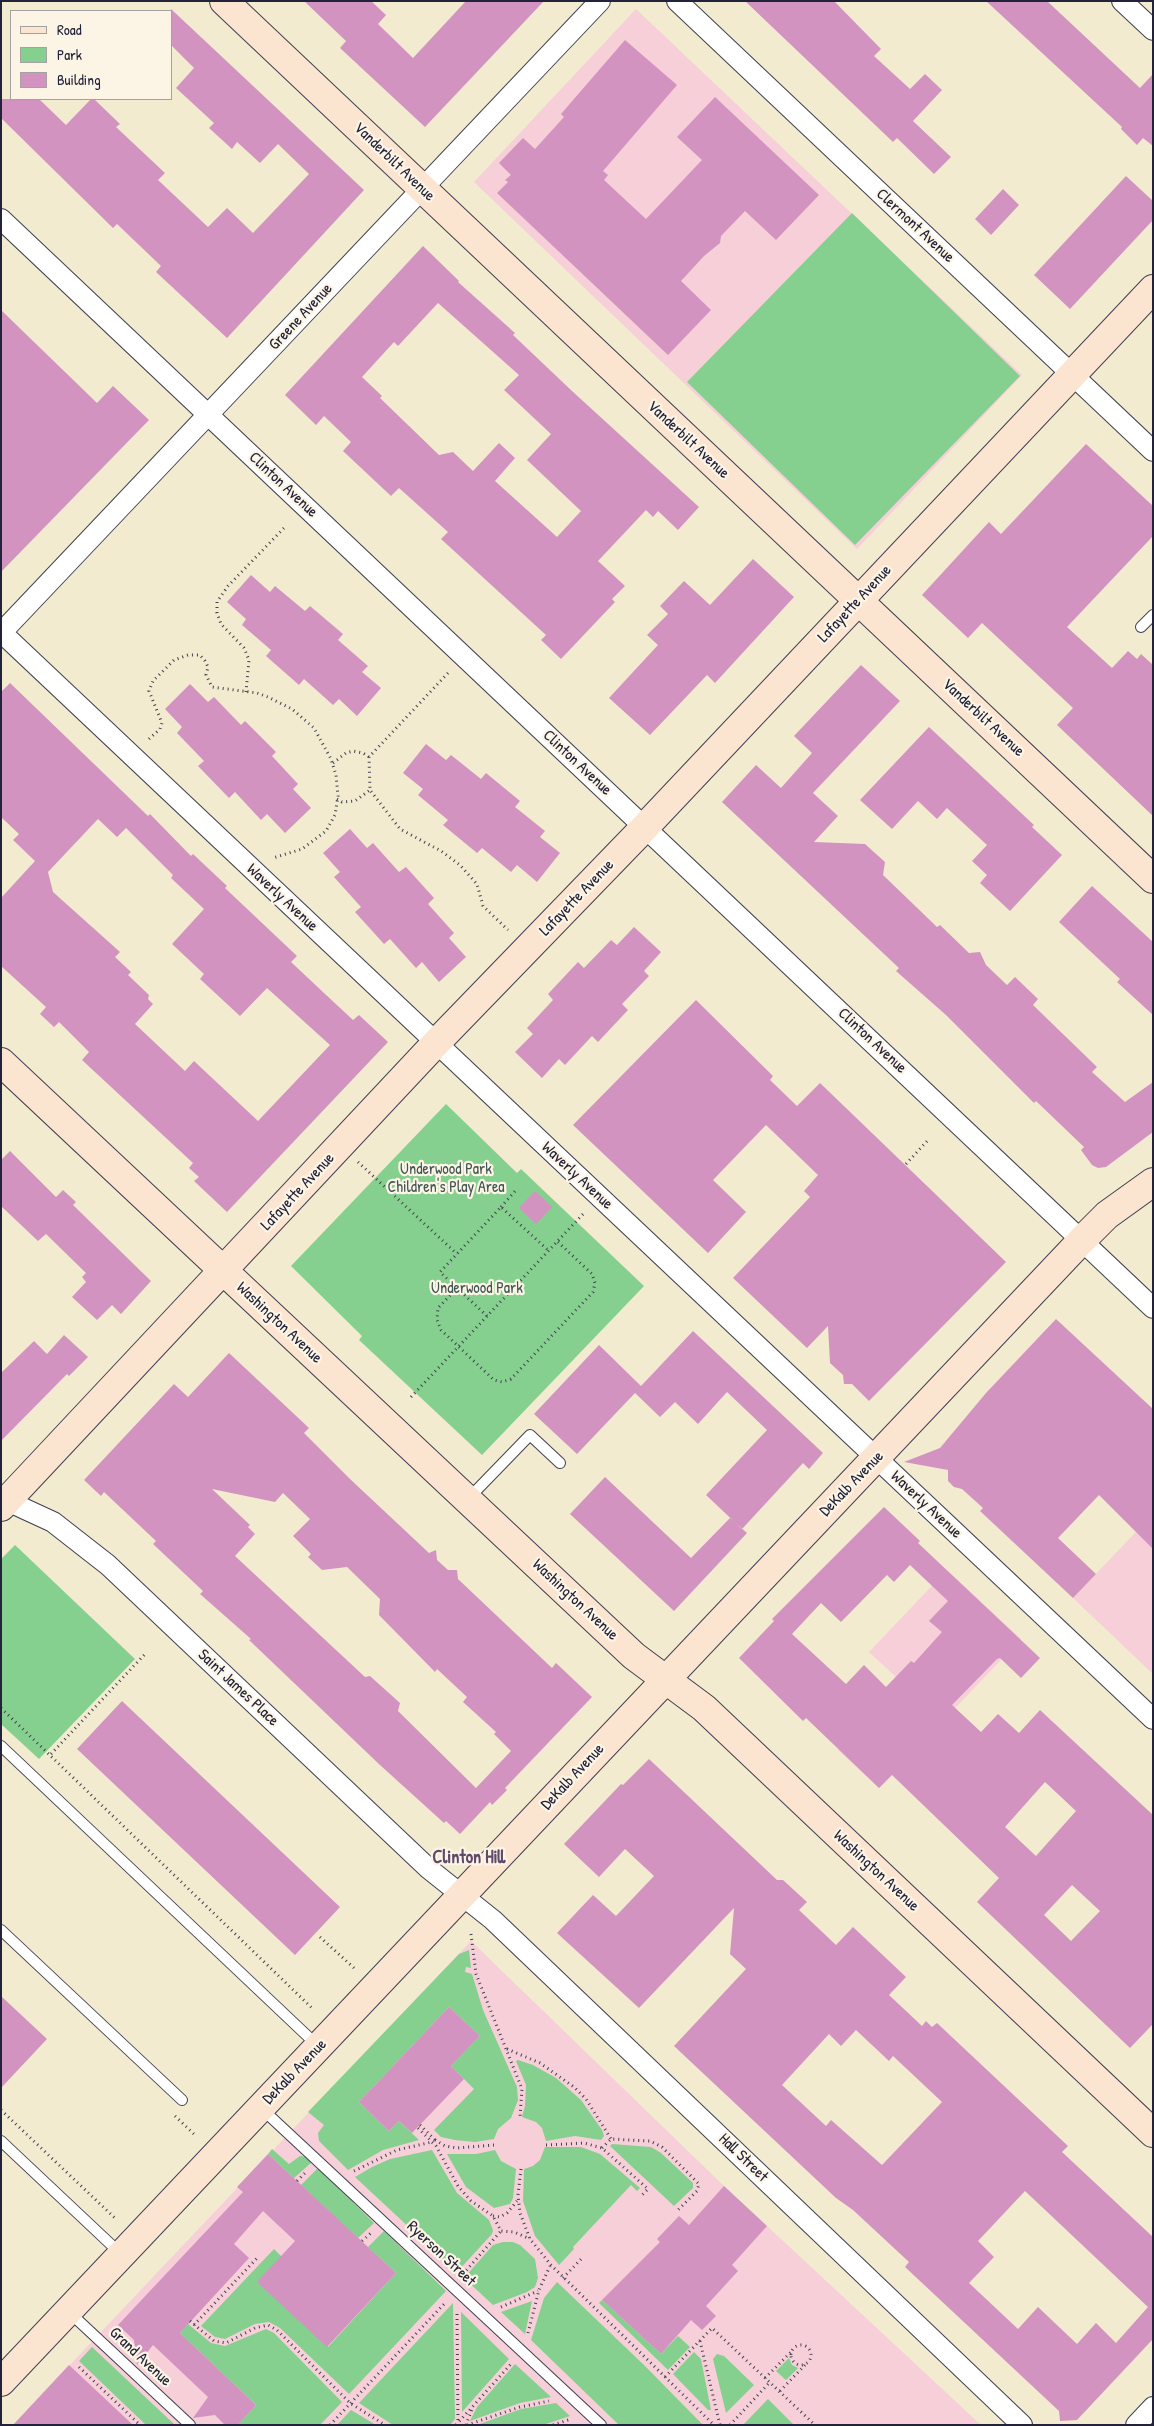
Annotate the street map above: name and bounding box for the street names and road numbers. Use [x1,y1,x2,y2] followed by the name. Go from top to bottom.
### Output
[349,118,439,206] street label: Vanderbilt Avenue
[872,185,958,267] street label: Clermont Avenue
[265,280,337,354] street label: Greene Avenue
[643,397,733,483] street label: Vanderbilt Avenue
[245,448,321,522] street label: Clinton Avenue
[814,561,896,647] street label: Lafayette Avenue
[938,675,1028,761] street label: Vanderbilt Avenue
[539,726,615,800] street label: Clinton Avenue
[536,856,618,940] street label: Lafayette Avenue
[242,860,322,936] street label: Waverly Avenue
[834,1004,910,1078] street label: Clinton Avenue
[537,1138,617,1214] street label: Waverly Avenue
[257,1149,339,1235] street label: Lafayette Avenue
[232,1278,326,1368] street label: Washington Avenue
[816,1447,888,1521] street label: DeKalb Avenue
[886,1467,966,1543] street label: Waverly Avenue
[528,1555,622,1645] street label: Washington Avenue
[194,1646,282,1730] street label: Saint James Place
[537,1740,609,1814] street label: DeKalb Avenue
[829,1826,923,1916] street label: Washington Avenue
[259,2035,331,2109] street label: DeKalb Avenue
[714,2130,772,2186] street label: Hall Street
[403,2217,479,2291] street label: Ryerson Street
[105,2323,175,2391] street label: Grand Avenue

